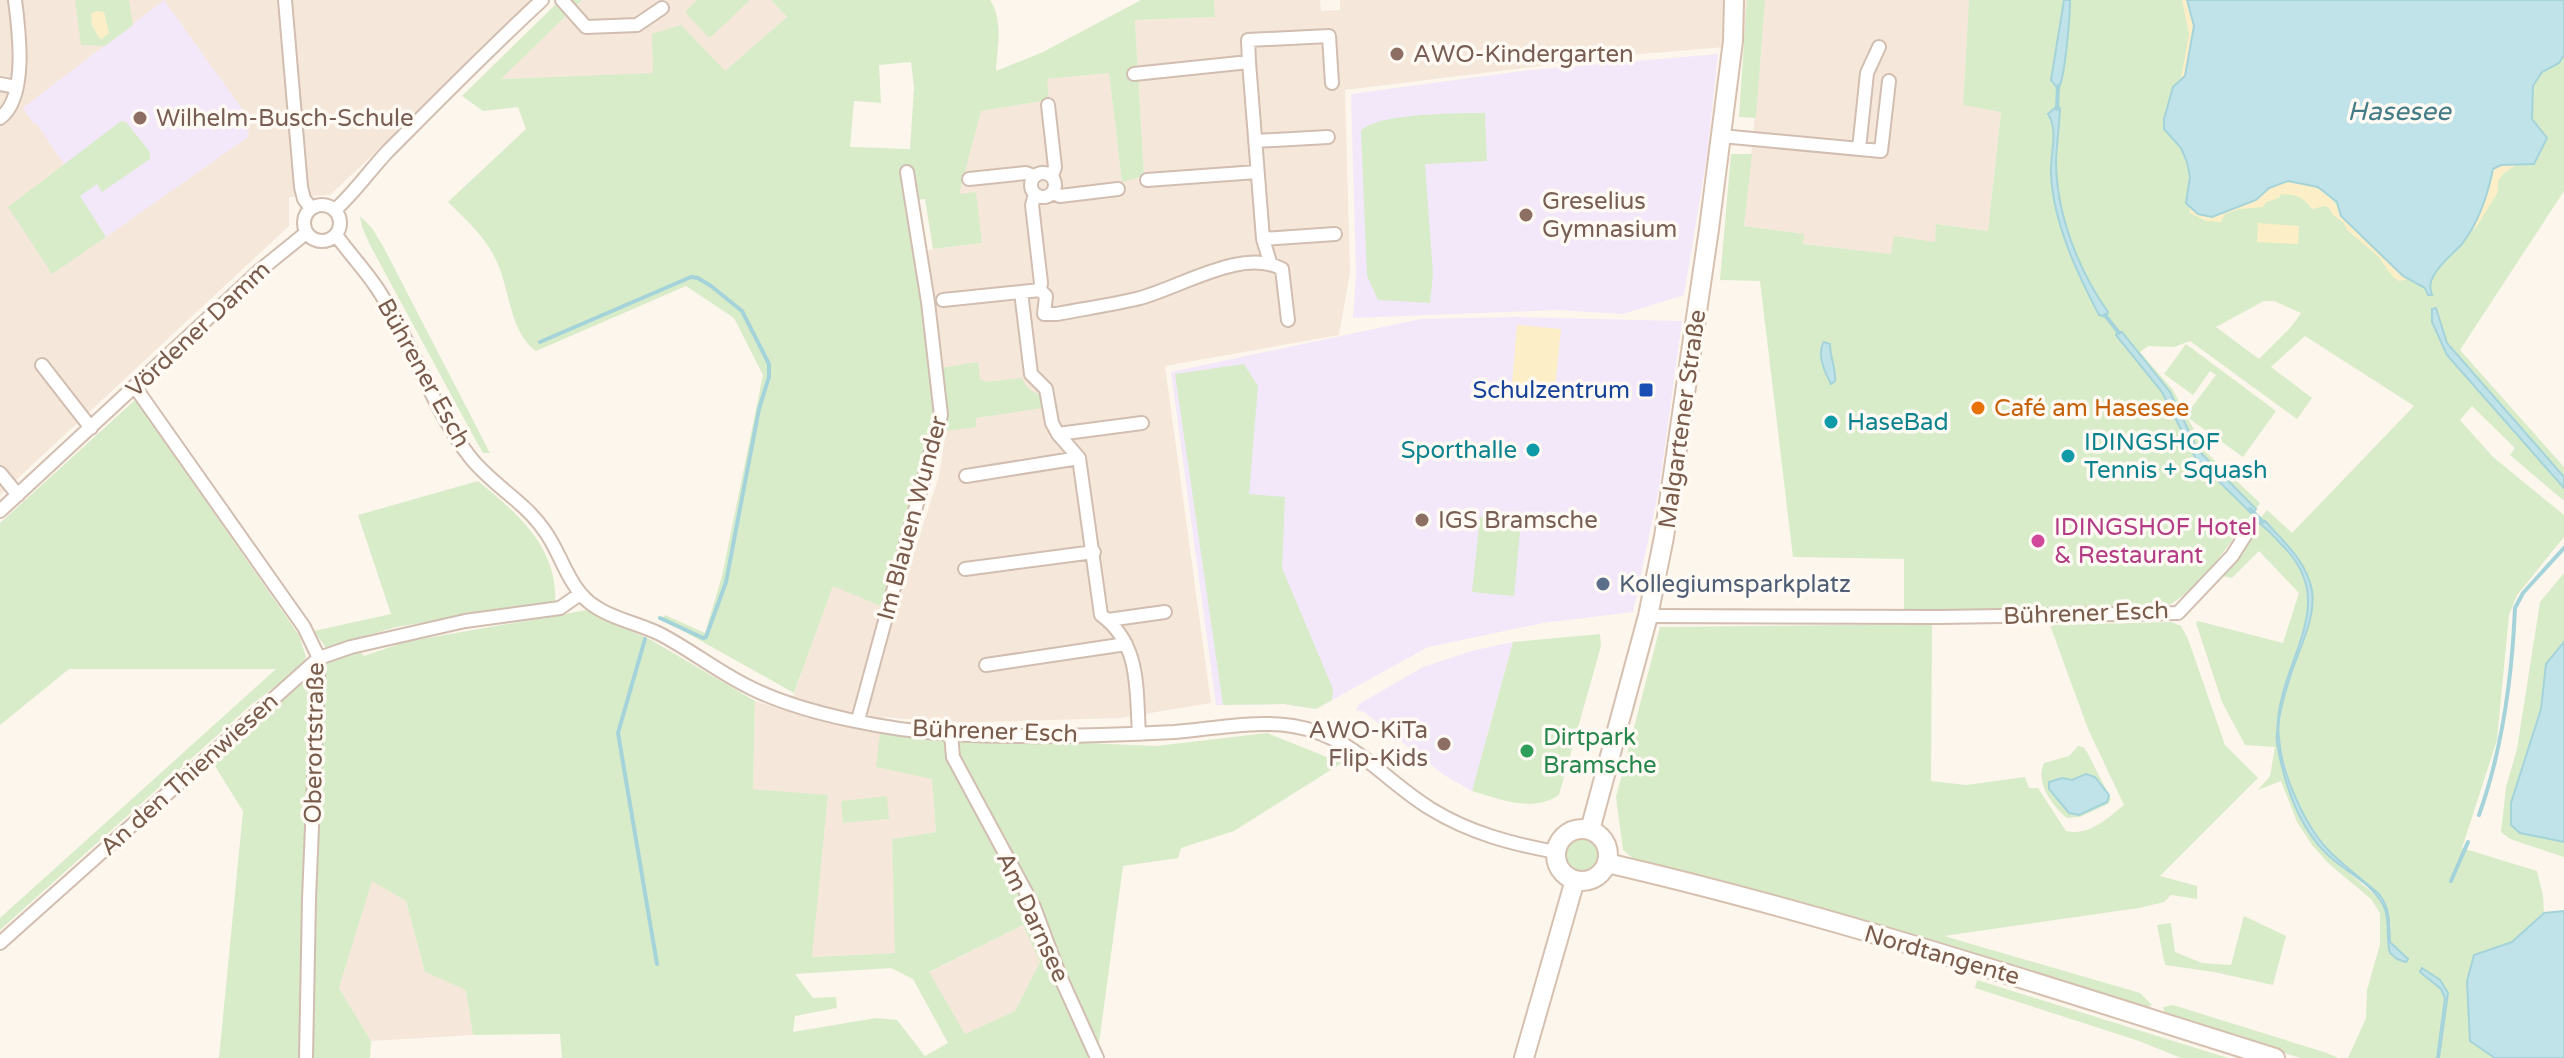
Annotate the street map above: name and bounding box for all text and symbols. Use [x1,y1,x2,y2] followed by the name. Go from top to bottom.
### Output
[1413,40,1634,69] place label: AWO-Kindergarten
[1388,45,1406,63] marker: AWO-Kindergarten
[2347,96,2452,127] water label: Hasesee
[156,104,414,133] place label: Wilhelm-Busch-Schule
[131,109,149,127] marker: Wilhelm-Busch-Schule
[1542,187,1677,244] place label: Greselius Gymnasium
[1517,206,1535,224] marker: Greselius Gymnasium
[120,255,276,404] street label: Vördener Damm
[371,294,476,453] street label: Bührener Esch
[1653,308,1712,530] street label: Malgartener Straße
[1472,376,1630,405] place label: Schulzentrum
[1637,381,1655,399] marker: Schulzentrum
[1994,394,2189,423] place label: Café am Hasesee
[1969,399,1987,417] marker: Café am Hasesee
[1847,408,1949,437] place label: HaseBad
[871,412,954,623] street label: Im Blauen Wunder
[1822,413,1840,431] marker: HaseBad
[2084,428,2268,485] place label: IDINGSHOF Tennis + Squash
[1401,436,1517,465] place label: Sporthalle
[1524,441,1542,459] marker: Sporthalle
[2059,447,2077,465] marker: IDINGSHOF Tennis + Squash
[1438,506,1598,535] place label: IGS Bramsche
[1413,511,1431,529] marker: IGS Bramsche
[2054,513,2257,570] place label: IDINGSHOF Hotel & Restaurant
[2029,532,2047,550] marker: IDINGSHOF Hotel & Restaurant
[1619,570,1851,599] place label: Kollegiumsparkplatz
[1594,575,1612,593] marker: Kollegiumsparkplatz
[2003,596,2169,631] street label: Bührener Esch
[299,662,330,824] street label: Oberortstraße
[94,687,284,862] street label: An den Thienwiesen
[912,714,1078,749] street label: Bührener Esch
[1309,716,1428,773] place label: AWO-KiTa Flip-Kids
[1543,723,1657,780] place label: Dirtpark Bramsche
[1435,735,1453,753] marker: AWO-KiTa Flip-Kids
[1518,742,1536,760] marker: Dirtpark Bramsche
[990,848,1075,987] street label: Am Darnsee
[1861,919,2023,992] street label: Nordtangente

